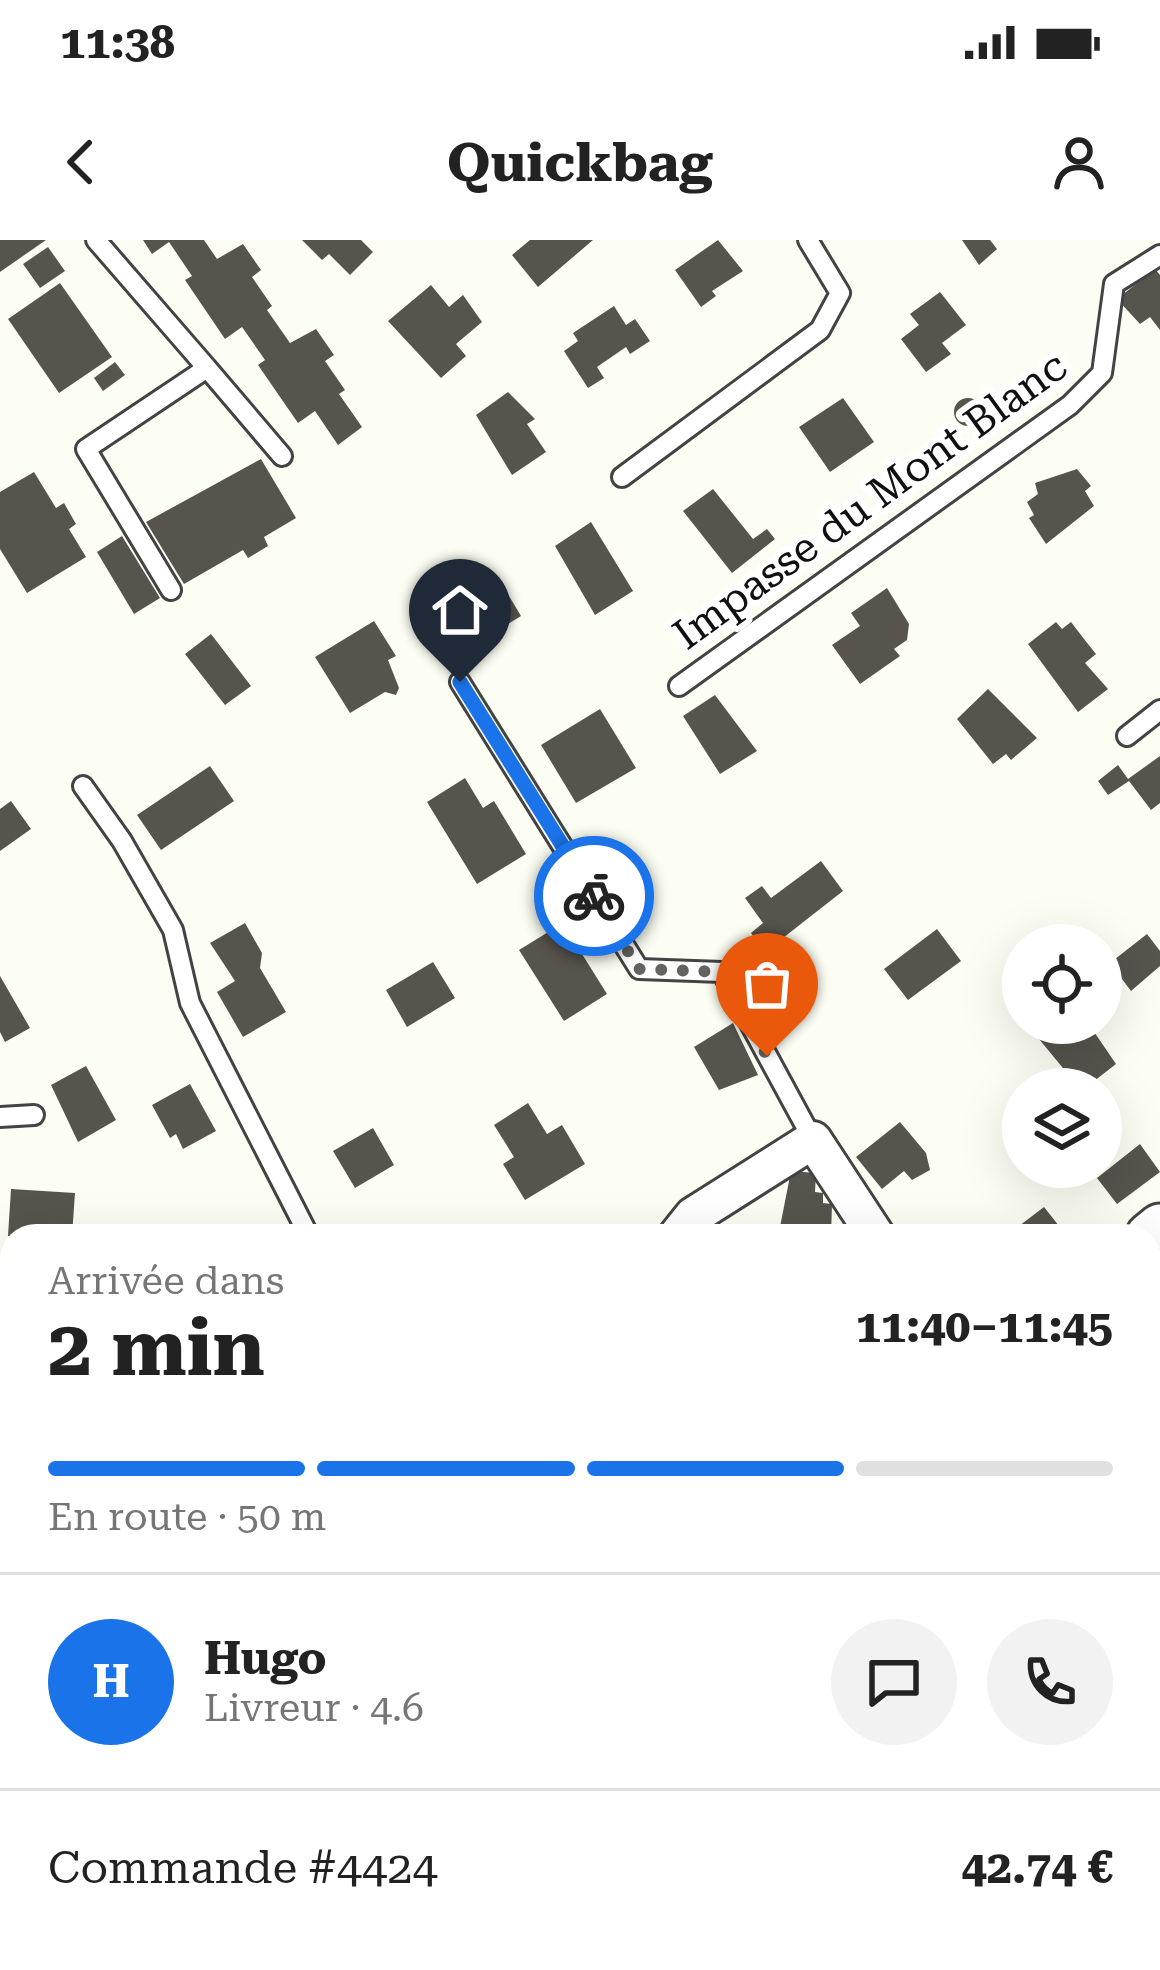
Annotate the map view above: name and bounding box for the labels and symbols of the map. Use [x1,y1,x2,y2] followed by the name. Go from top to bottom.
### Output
[664,341,1076,659] street label: Impasse du Mont Blanc
[409,559,511,682] pin
[534,836,654,956] courier
[716,933,818,1056] pin

